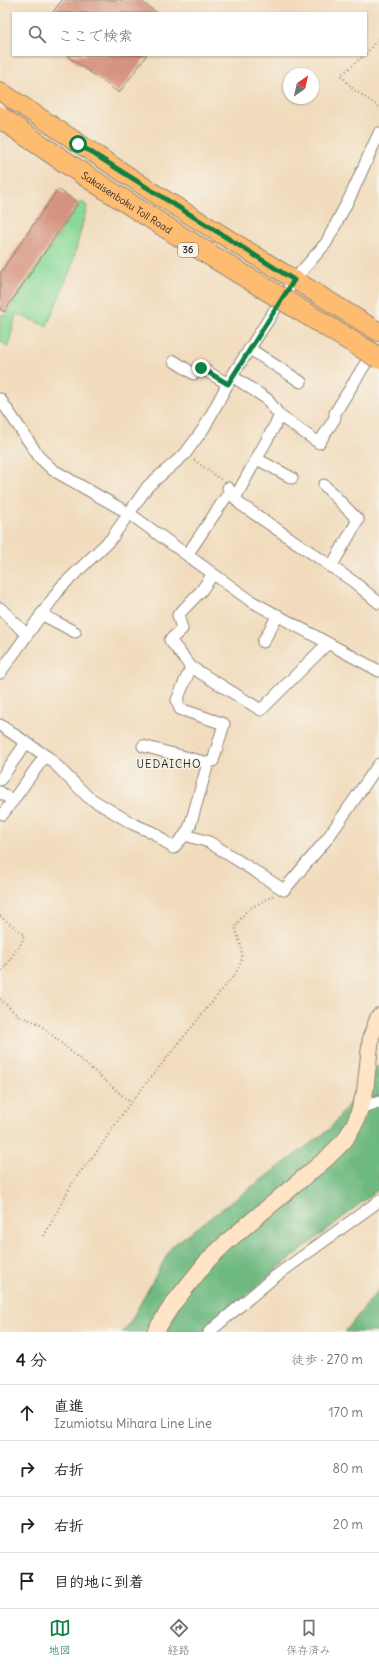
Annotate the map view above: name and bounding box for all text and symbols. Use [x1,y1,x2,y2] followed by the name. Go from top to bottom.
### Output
[12,12,367,56] search box
[26,23,48,45] icon: search
[58,26,133,45] text: ここで検索
[283,68,319,104] north arrow
[69,135,87,153] route start
[79,169,175,237] street label: Sakaisenboku Toll Road
[178,243,198,257] road number: 36
[192,359,210,377] route end
[136,757,202,771] district label: UEDAICHO
[16,1349,47,1371] text: 4 分
[291,1351,363,1368] text: 徒歩 · 270 m
[54,1396,84,1415] text: 直進
[16,1402,38,1424] icon: ahead
[328,1404,363,1421] text: 170 m
[54,1415,212,1432] text: Izumiotsu Mihara Line Line
[16,1458,38,1480] icon: right
[54,1460,84,1479] text: 右折
[332,1460,363,1477] text: 80 m
[16,1514,38,1536] icon: right
[54,1516,84,1535] text: 右折
[333,1516,363,1533] text: 20 m
[16,1570,38,1592] icon: arrive
[54,1572,144,1591] text: 目的地に到着
[49,1617,71,1657] tab: 地図
[168,1617,190,1657] tab: 経路
[287,1617,331,1657] tab: 保存済み

